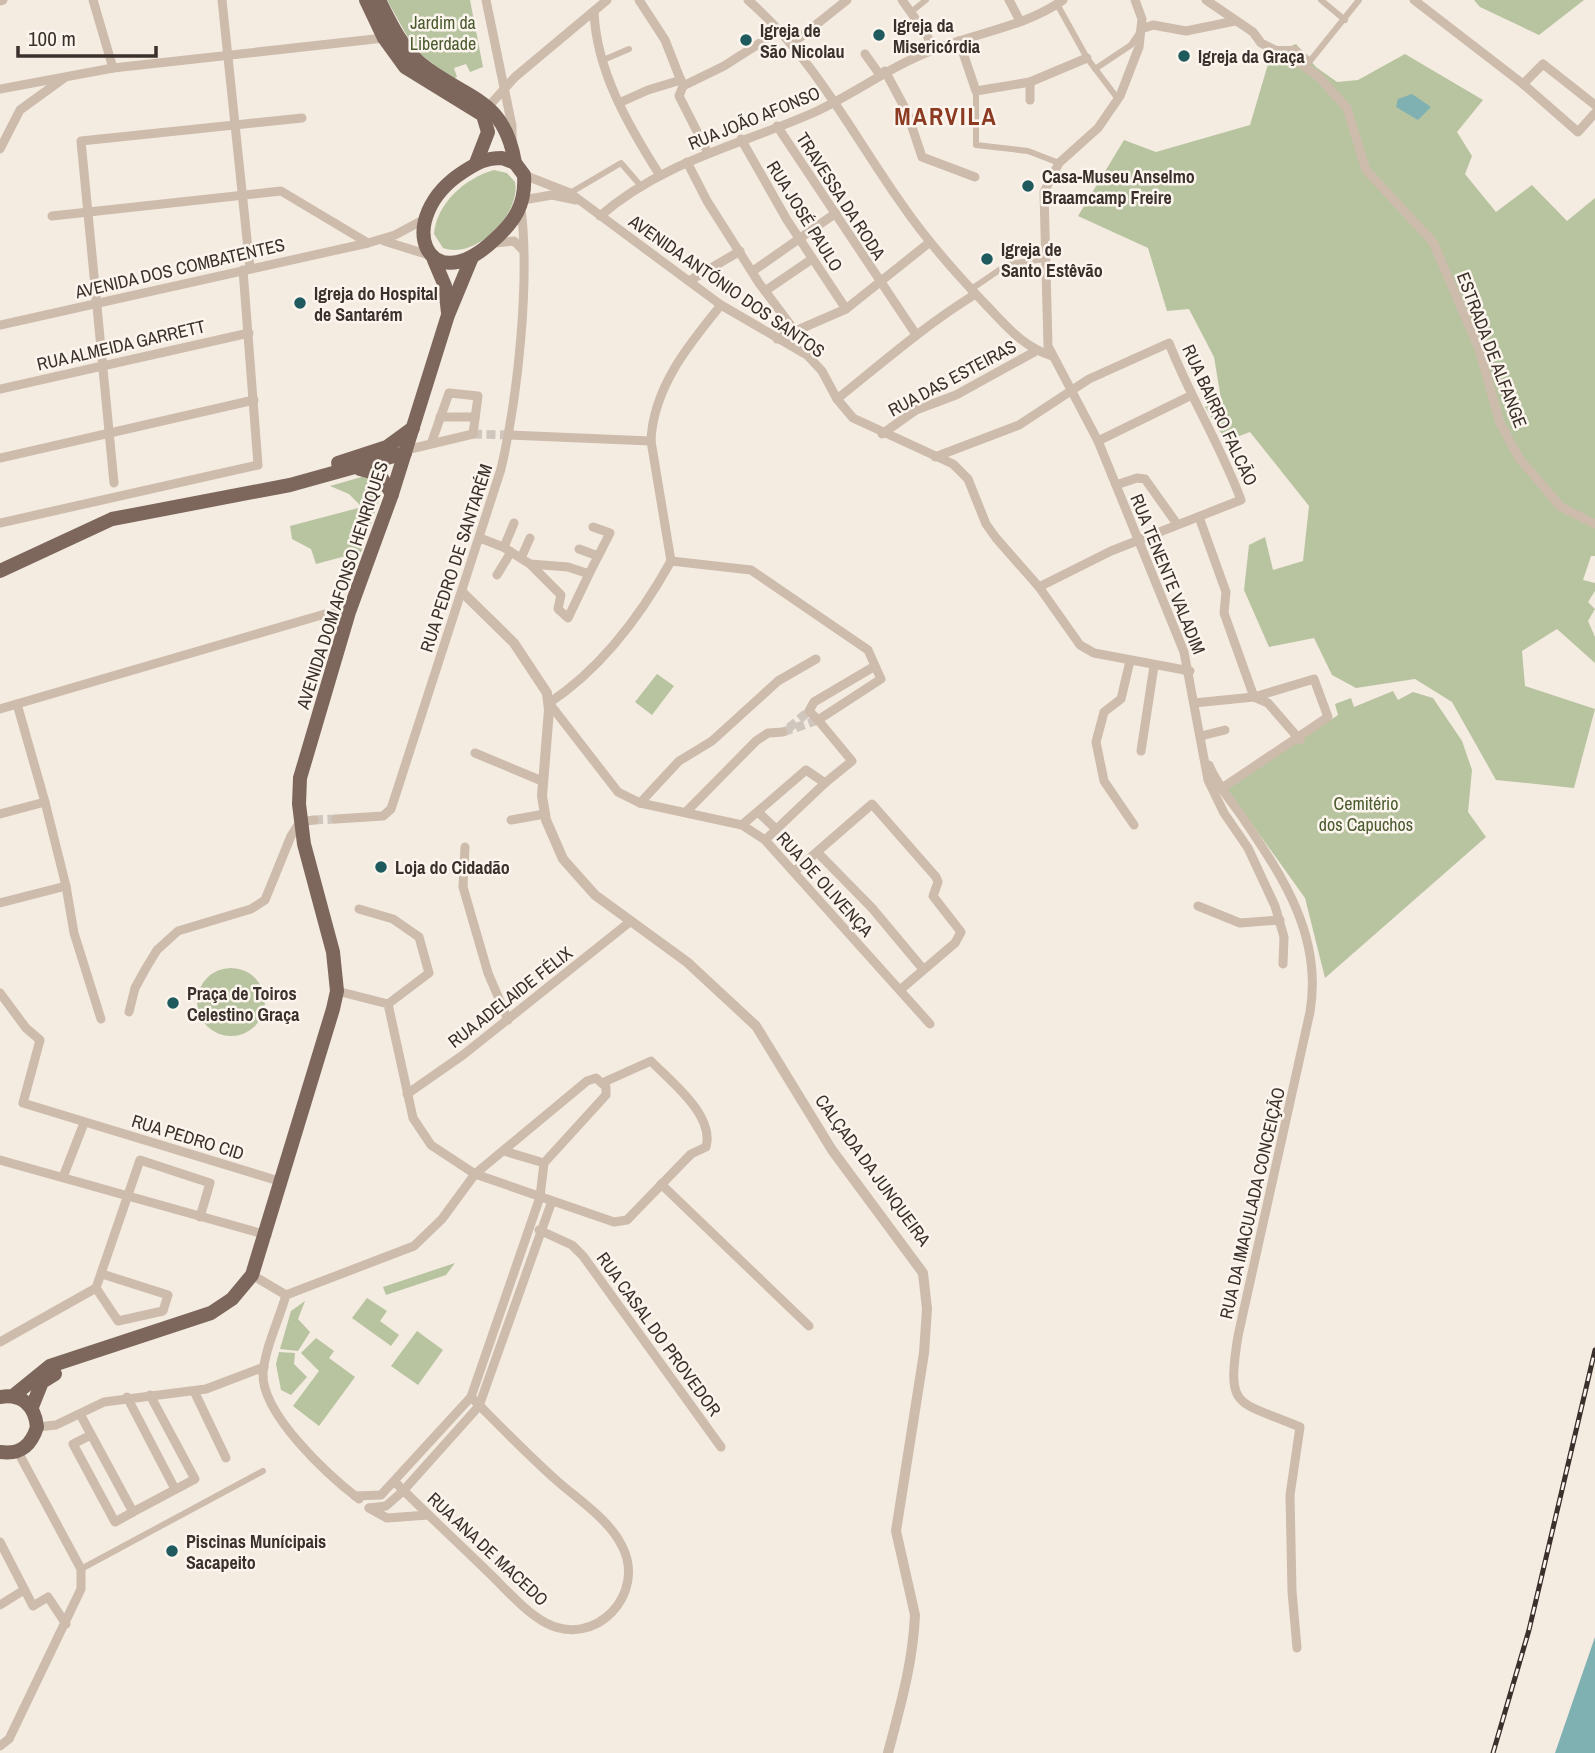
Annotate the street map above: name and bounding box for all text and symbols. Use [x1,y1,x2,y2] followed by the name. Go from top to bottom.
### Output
[410,10,476,56] park label: Jardim da Liberdade
[893,13,981,59] place label: Igreja da Misericórdia
[18,14,156,58] scale bar
[760,18,845,64] place label: Igreja de São Nicolau
[28,24,76,53] text: 100 m
[871,27,887,43] marker: Igreja da Misericórdia
[738,32,754,48] marker: Igreja de São Nicolau
[1198,44,1305,69] place label: Igreja da Graça
[1176,48,1192,64] marker: Igreja da Graça
[684,80,824,156] street label: RUA JOÃO AFONSO
[894,100,998,132] district label: MARVILA
[790,127,892,265] street label: TRAVESSA DA RODA
[761,156,849,276] street label: RUA JOSÉ PAULO
[1042,164,1195,210] place label: Casa-Museu Anselmo Braamcamp Freire
[1020,178,1036,194] marker: Casa-Museu Anselmo Braamcamp Freire
[623,208,830,363] street label: AVENIDA ANTÓNIO DOS SANTOS
[72,232,287,305] street label: AVENIDA DOS COMBATENTES
[1001,237,1103,283] place label: Igreja de Santo Estêvão
[979,251,995,267] marker: Igreja de Santo Estêvão
[1451,269,1533,431] street label: ESTRADA DE ALFANGE
[314,281,438,327] place label: Igreja do Hospital de Santarém
[292,295,308,311] marker: Igreja do Hospital de Santarém
[34,313,208,377] street label: RUA ALMEIDA GARRETT
[883,334,1021,422] street label: RUA DAS ESTEIRAS
[1176,340,1264,490] street label: RUA BAIRRO FALCÃO
[290,458,394,713] street label: AVENIDA DOM AFONSO HENRIQUES
[414,461,498,655] street label: RUA PEDRO DE SANTARÉM
[1124,490,1212,658] street label: RUA TENENTE VALADIM
[1319,791,1413,837] park label: Cemitério dos Capuchos
[771,826,879,942] street label: RUA DE OLIVENÇA
[395,855,510,880] place label: Loja do Cidadão
[373,859,389,875] marker: Loja do Cidadão
[443,940,578,1054] street label: RUA ADELAIDE FÉLIX
[187,981,300,1027] place label: Praça de Toiros Celestino Graça
[165,995,181,1011] marker: Praça de Toiros Celestino Graça
[1213,1085,1291,1321] street label: RUA DA IMACULADA CONCEIÇÃO
[809,1089,937,1251] street label: CALÇADA DA JUNQUEIRA
[129,1108,247,1166] street label: RUA PEDRO CID
[591,1247,727,1421] street label: RUA CASAL DO PROVEDOR
[422,1486,554,1612] street label: RUA ANA DE MACEDO
[186,1529,326,1575] place label: Piscinas Munícipais Sacapeito
[164,1543,180,1559] marker: Piscinas Munícipais Sacapeito

